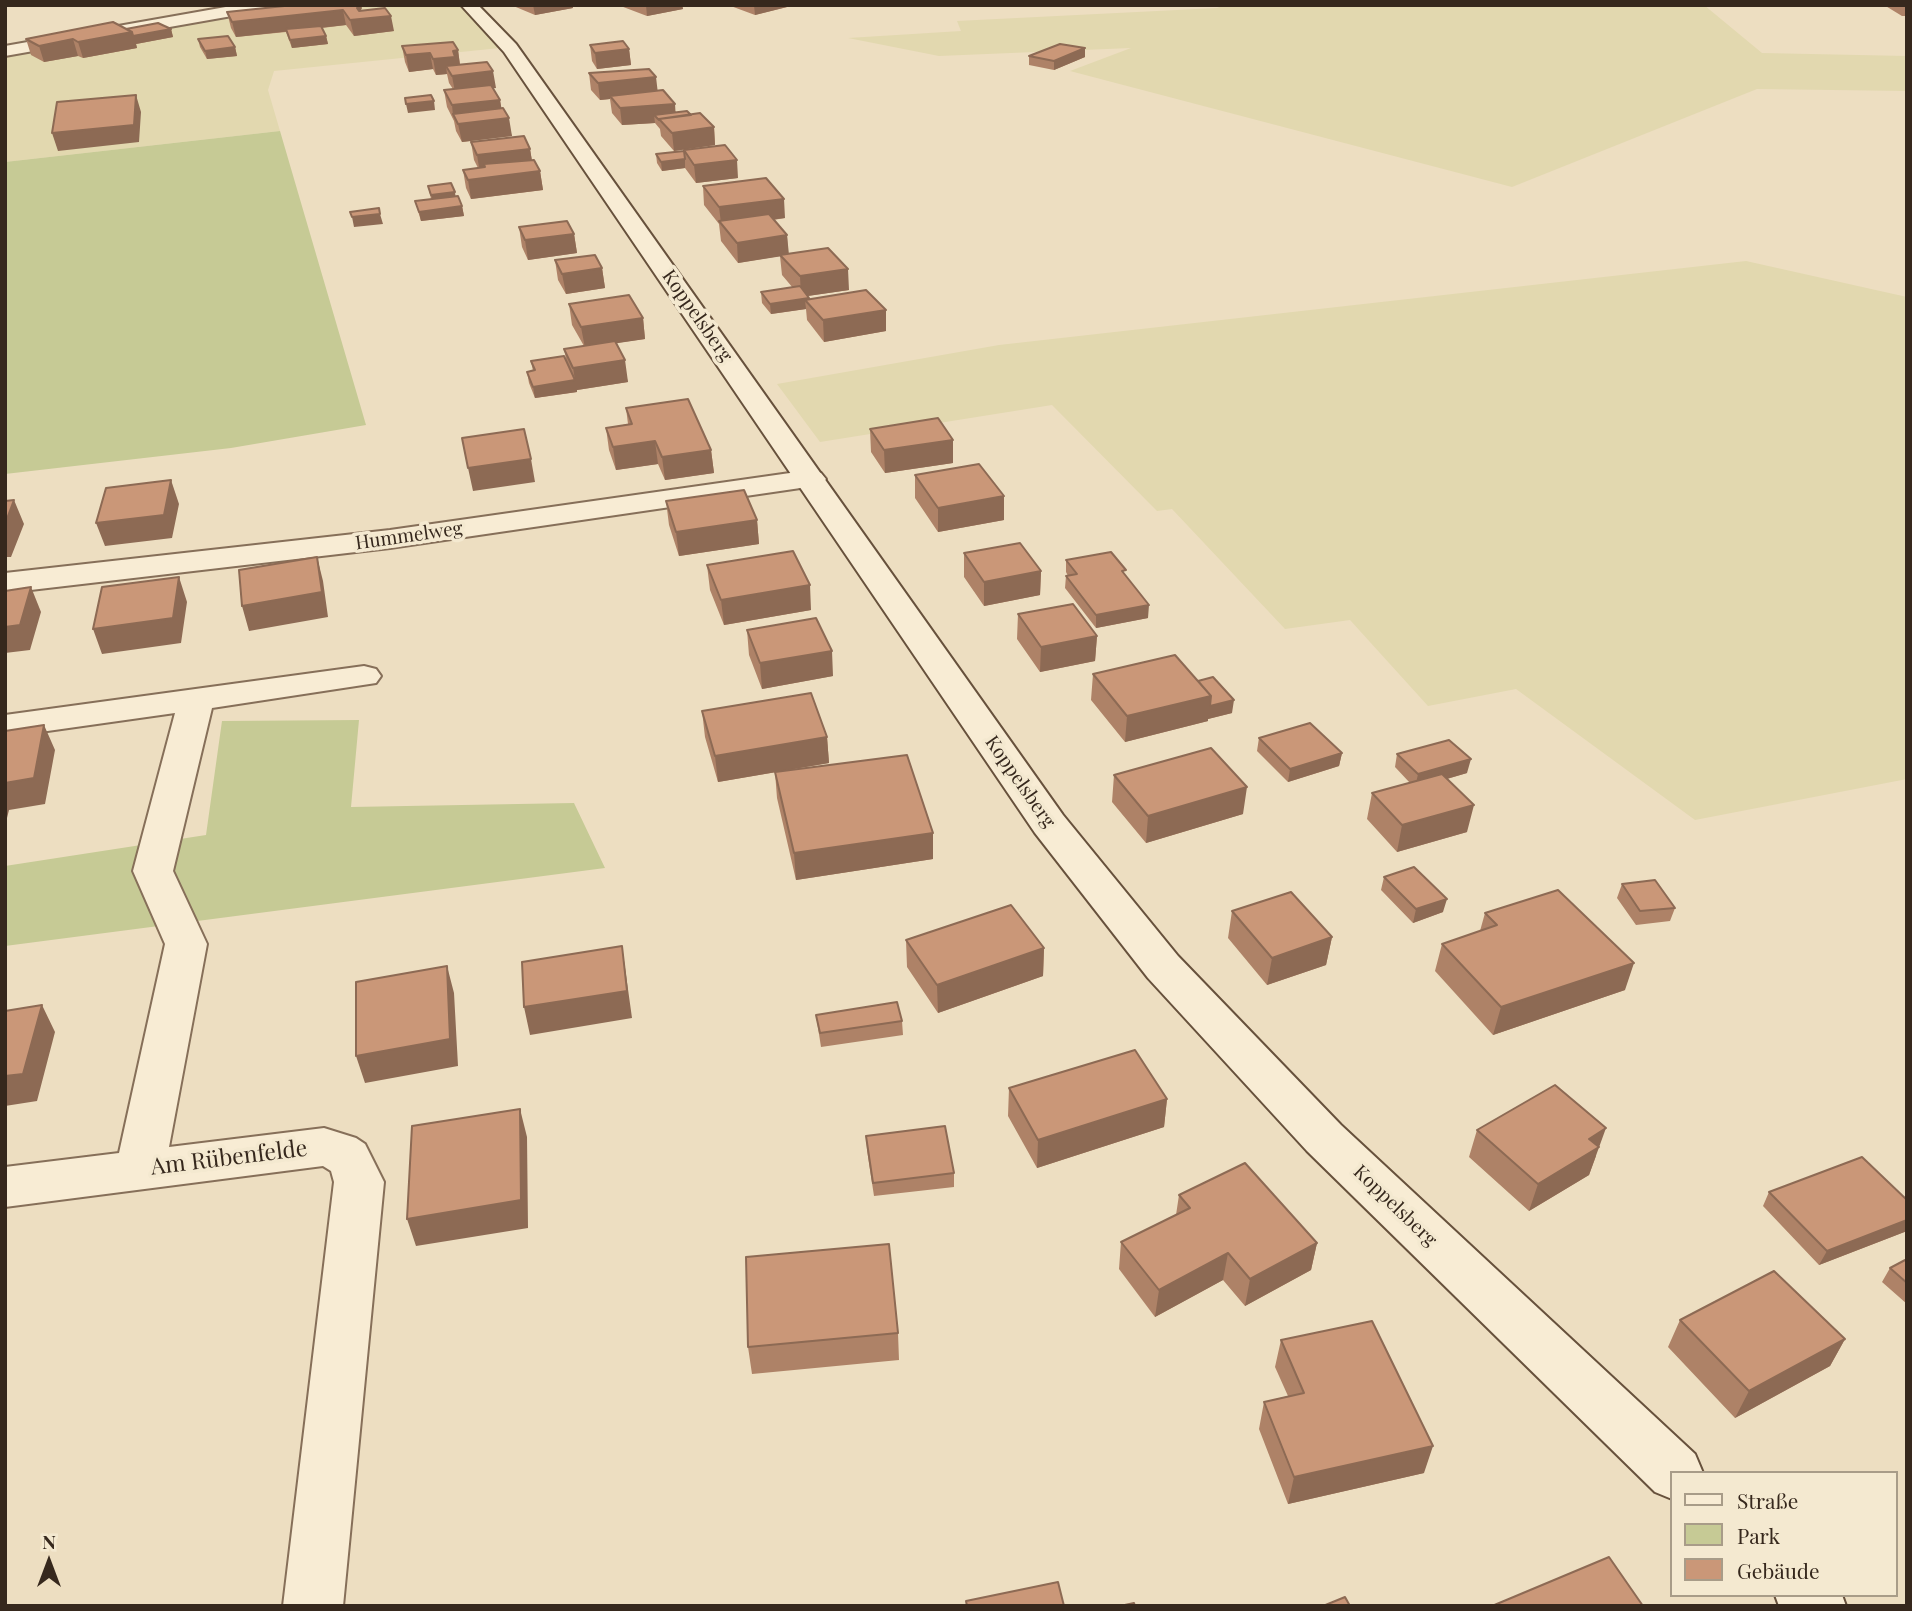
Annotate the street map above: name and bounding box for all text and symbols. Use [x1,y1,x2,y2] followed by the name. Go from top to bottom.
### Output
[657,266,737,366] street label: Koppelsberg
[354,517,464,555] street label: Hummelweg
[980,732,1060,832] street label: Koppelsberg
[149,1135,309,1181] street label: Am Rübenfelde
[1348,1161,1442,1251] street label: Koppelsberg
[1671,1471,1898,1597] legend
[1737,1486,1798,1514] text: Straße
[1737,1521,1780,1549] text: Park
[14,1527,84,1597] north arrow
[42,1528,56,1554] text: N
[1737,1556,1820,1584] text: Gebäude

